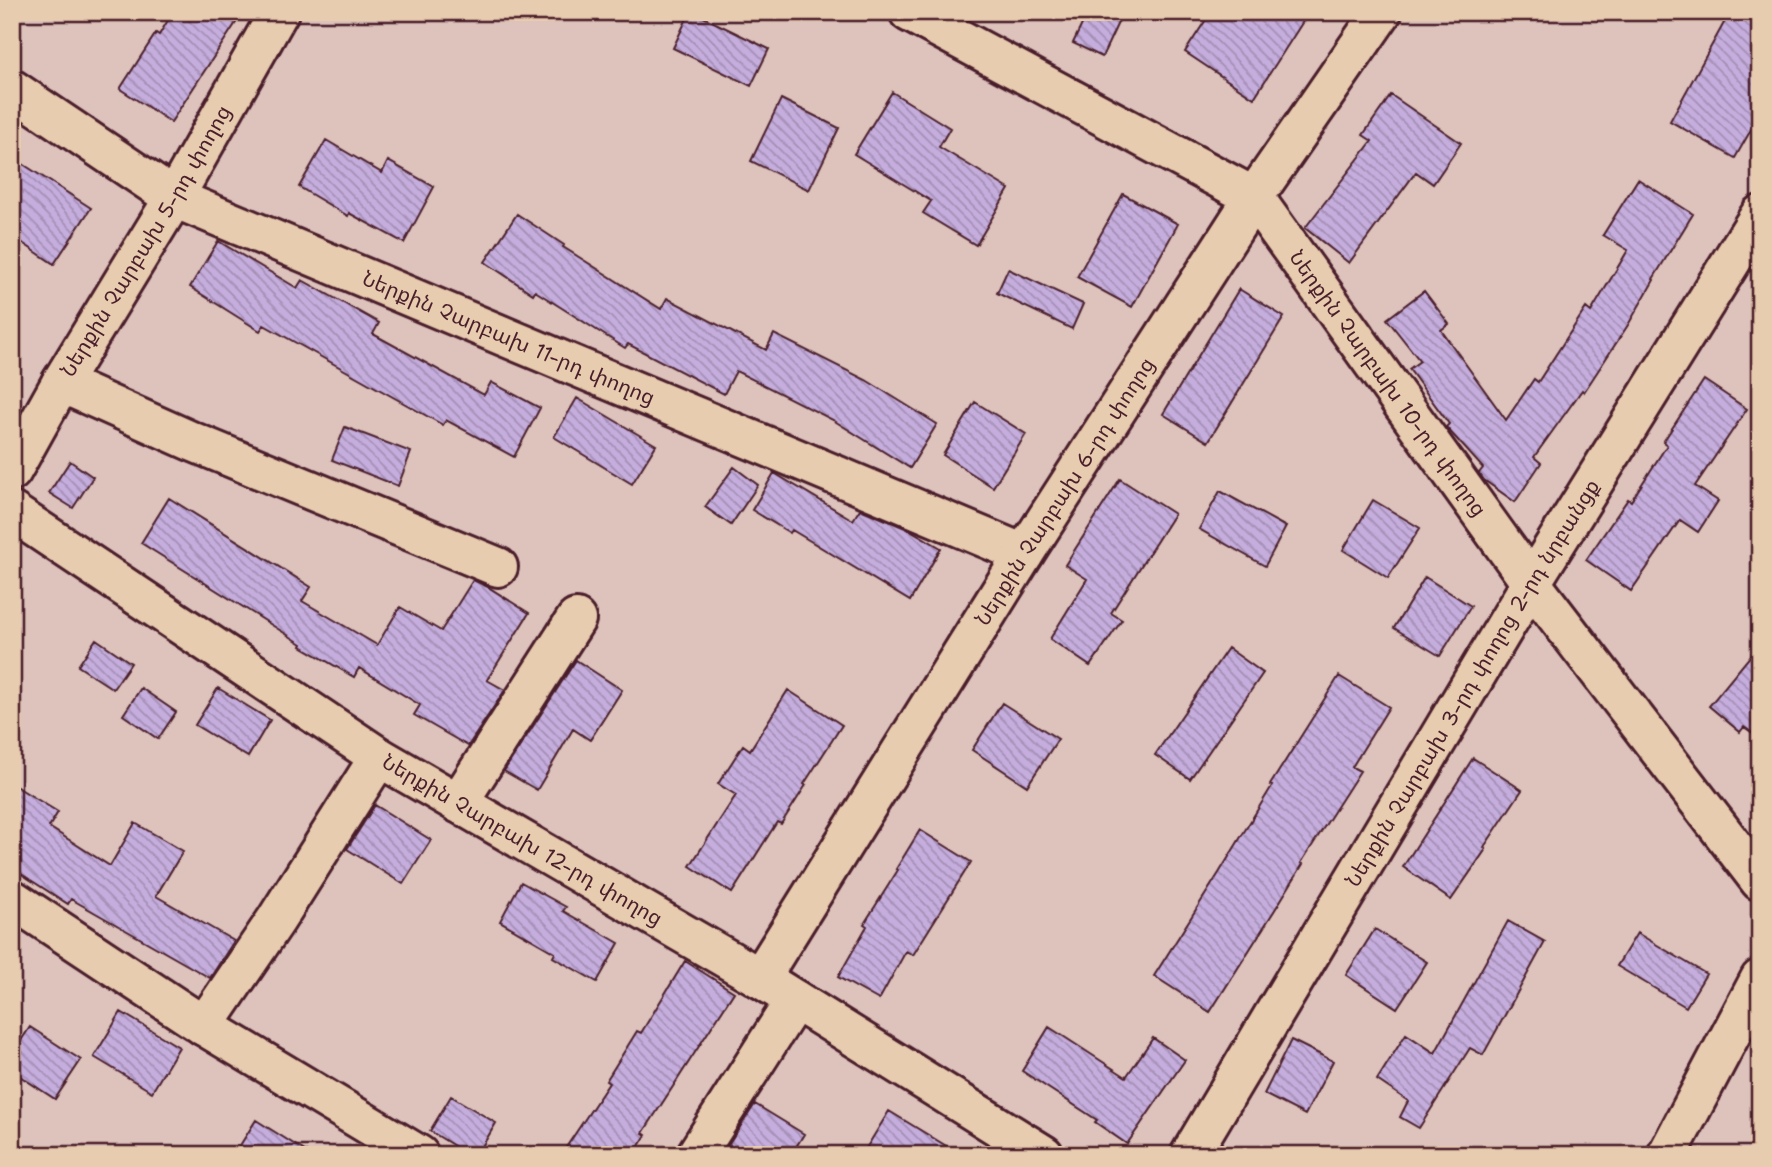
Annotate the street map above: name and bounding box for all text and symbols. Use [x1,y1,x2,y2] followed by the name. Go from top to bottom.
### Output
[54,100,237,382] street label: Ներքին Չարբախ 5-րդ փողոց
[1283,245,1493,522] street label: Ներքին Չարբախ 10-րդ փողոց
[358,264,659,412] street label: Ներքին Չարբախ 11-րդ փողոց
[969,352,1161,631] street label: Ներքին Չարբախ 6-րդ փողոց
[1339,474,1606,892] street label: Ներքին Չարբախ 3-րդ փողոց 2-րդ նրբանցք
[377,748,668,932] street label: Ներքին Չարբախ 12-րդ փողոց

